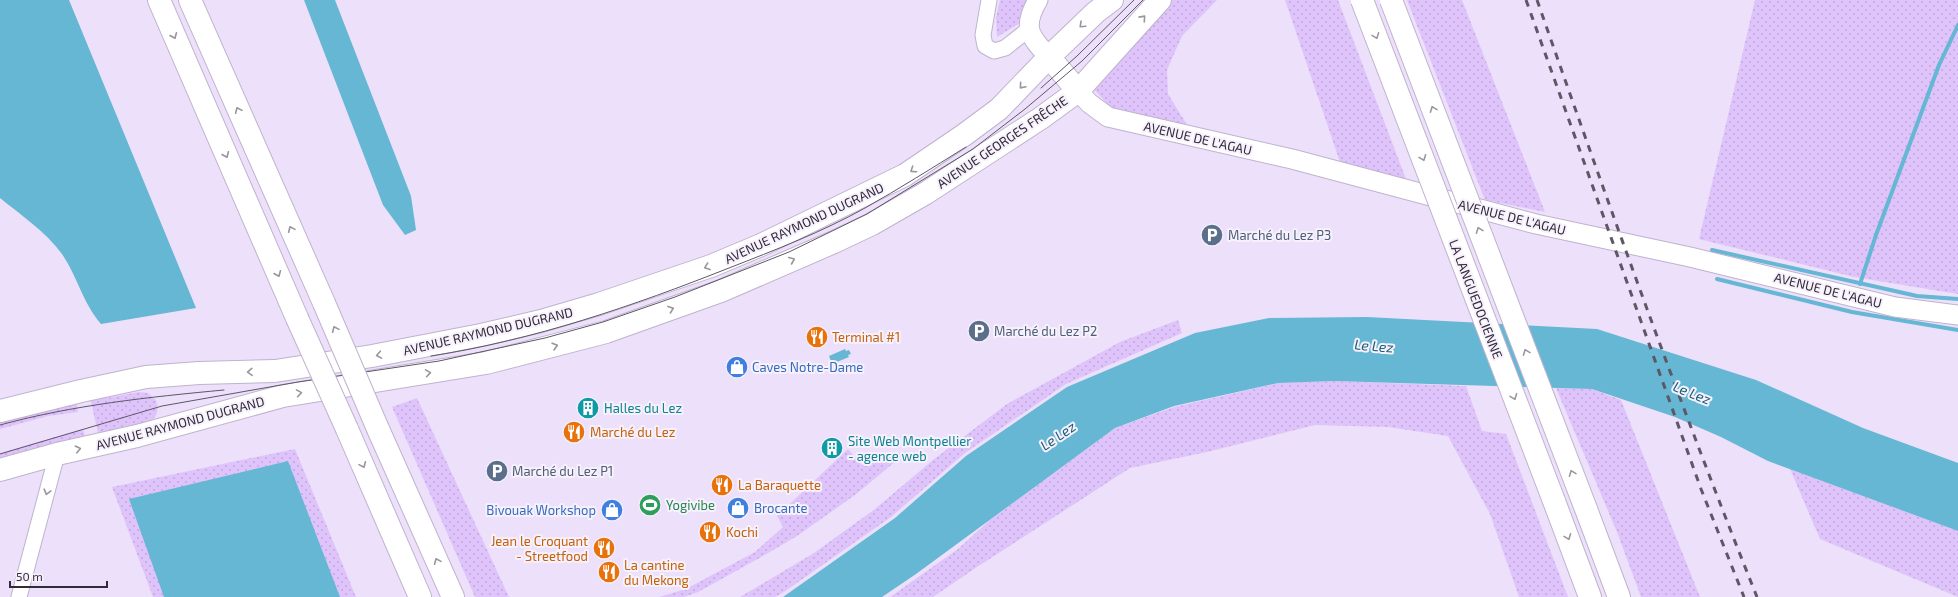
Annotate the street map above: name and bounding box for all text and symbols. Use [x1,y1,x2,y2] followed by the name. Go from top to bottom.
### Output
[1139,16,1146,23] one-way arrow
[1079,20,1087,28] one-way arrow
[169,31,177,39] one-way arrow
[1372,33,1380,40] one-way arrow
[1020,81,1027,88] one-way arrow
[934,92,1070,192] street label: AVENUE GEORGES FRÊCHE
[1429,105,1437,112] one-way arrow
[235,106,243,113] one-way arrow
[1142,118,1254,158] street label: AVENUE DE L'AGAU
[221,151,229,158] one-way arrow
[1418,154,1426,161] one-way arrow
[910,165,917,173] one-way arrow
[722,179,886,267] street label: AVENUE RAYMOND DUGRAND
[1457,196,1567,238] street label: AVENUE DE L'AGAU
[1199,222,1225,248] parking icon: Marché du Lez P3
[288,225,296,233] one-way arrow
[1228,227,1331,243] place label: Marché du Lez P3
[1476,227,1484,234] one-way arrow
[1446,237,1506,361] street label: LA LANGUEDOCIENNE
[788,257,795,265] one-way arrow
[703,262,710,271] one-way arrow
[1773,269,1883,311] street label: AVENUE DE L'AGAU
[273,270,281,278] one-way arrow
[402,304,574,358] street label: AVENUE RAYMOND DUGRAND
[668,306,675,314] one-way arrow
[966,318,992,344] parking icon: Marché du Lez P2
[994,323,1097,339] place label: Marché du Lez P2
[804,324,830,350] restaurant icon: Terminal #1
[332,326,340,333] one-way arrow
[832,329,900,345] place label: Terminal #1
[1354,335,1394,356] water label: Le Lez
[551,342,558,351] one-way arrow
[1522,348,1530,355] one-way arrow
[376,350,382,358] one-way arrow
[724,354,750,380] shop icon: Caves Notre-Dame
[752,359,863,375] place label: Caves Notre-Dame
[247,368,253,376] one-way arrow
[425,369,431,378] one-way arrow
[1671,377,1714,408] water label: Le Lez
[296,389,302,398] one-way arrow
[94,393,266,453] street label: AVENUE RAYMOND DUGRAND
[1509,394,1517,401] one-way arrow
[575,395,601,421] building icon: Halles du Lez
[604,400,682,416] place label: Halles du Lez
[1037,417,1079,454] water label: Le Lez
[561,419,587,445] restaurant icon: Marché du Lez
[590,424,675,440] place label: Marché du Lez
[848,433,972,464] place label: Site Web Montpellier - agence web
[819,435,845,461] building icon: Site Web Montpellier - agence web
[74,445,81,454] one-way arrow
[484,458,510,484] parking icon: Marché du Lez P1
[358,461,366,468] one-way arrow
[512,463,613,479] place label: Marché du Lez P1
[1568,470,1577,477] one-way arrow
[709,472,735,498] restaurant icon: La Baraquette
[738,477,821,493] place label: La Baraquette
[44,488,52,495] one-way arrow
[637,492,663,518] sports icon: Yogivibe
[725,495,751,521] shop icon: Brocante
[599,497,625,523] shop icon: Bivouak Workshop
[666,497,715,513] place label: Yogivibe
[754,500,807,516] place label: Brocante
[486,502,596,518] place label: Bivouak Workshop
[697,519,723,545] restaurant icon: Kochi
[726,524,758,540] place label: Kochi
[491,533,588,564] place label: Jean le Croquant - Streetfood
[1563,534,1571,541] one-way arrow
[591,535,617,561] restaurant icon: Jean le Croquant - Streetfood
[624,557,689,588] place label: La cantine du Mekong
[434,558,442,565] one-way arrow
[596,559,622,585] restaurant icon: La cantine du Mekong
[10,563,107,589] scale bar
[16,569,43,583] text: 50 m

